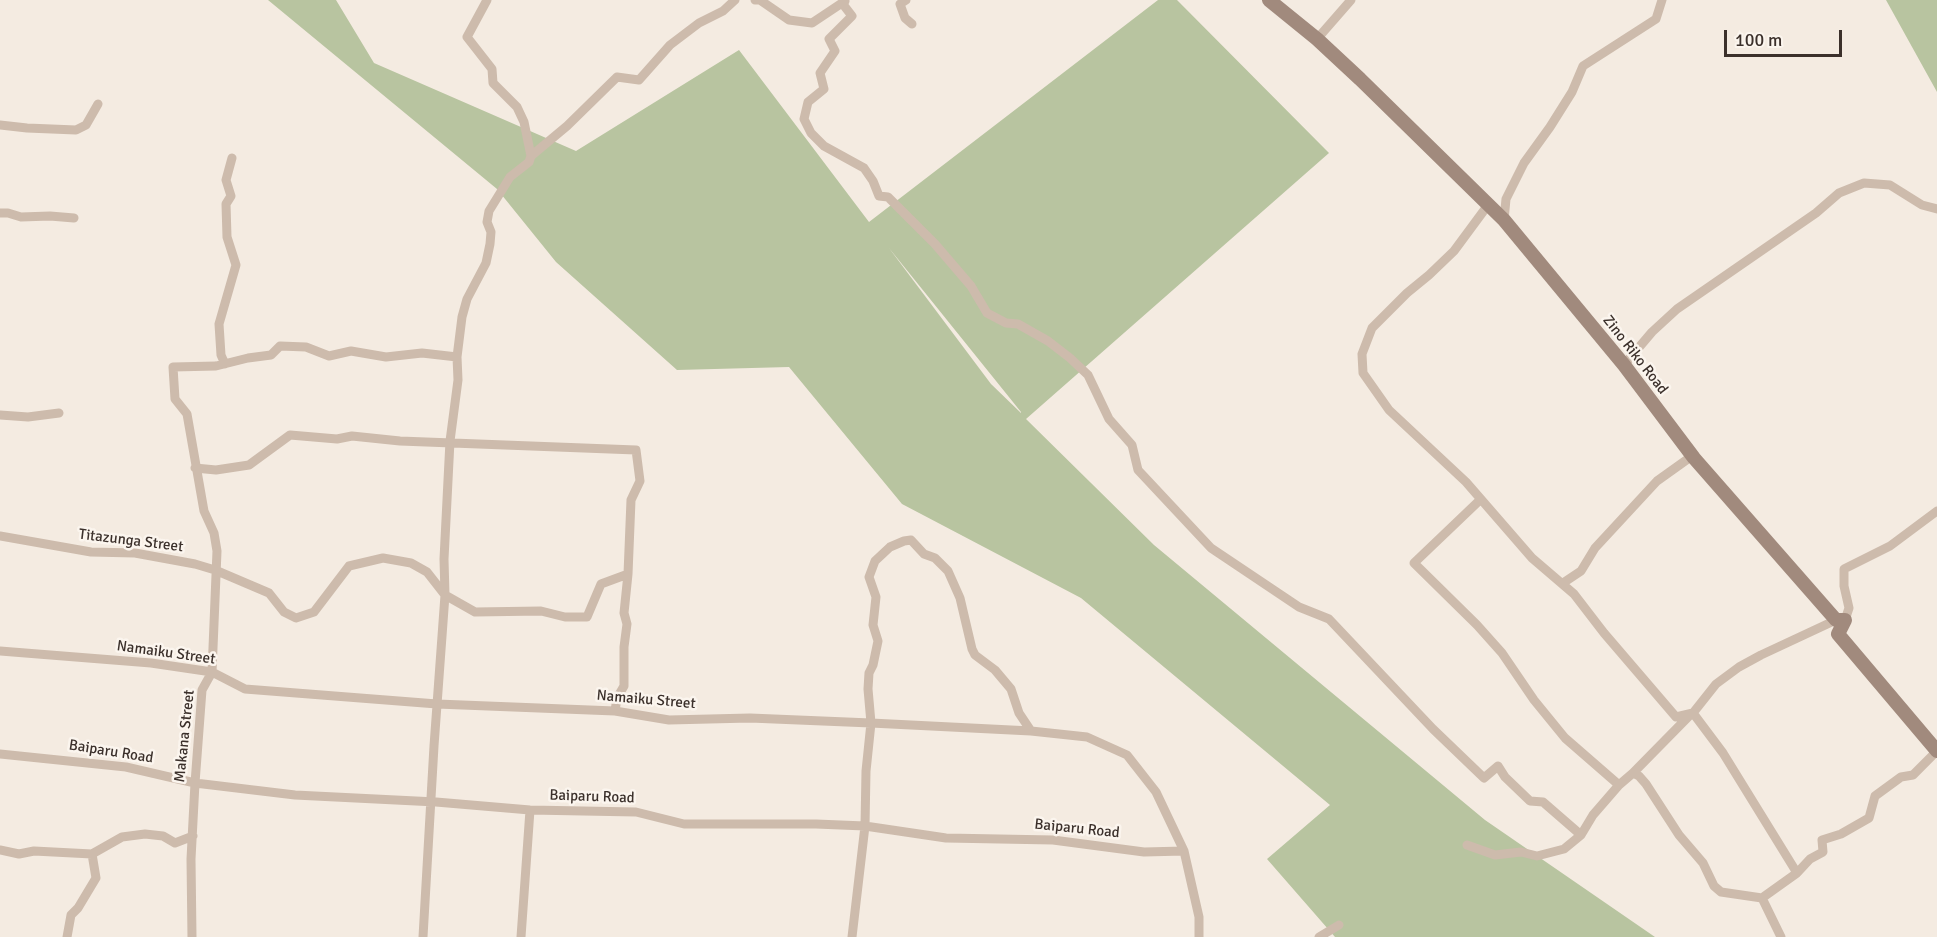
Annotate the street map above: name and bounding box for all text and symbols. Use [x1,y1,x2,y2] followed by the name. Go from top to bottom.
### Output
[1727,18,1846,56] scale bar
[1735,29,1782,51] text: 100 m
[1599,312,1671,398] street label: Zino Riko Road
[78,526,184,556] street label: Titazunga Street
[116,637,216,669] street label: Namaiku Street
[596,687,696,713] street label: Namaiku Street
[171,689,199,783] street label: Makana Street
[67,736,155,768] street label: Baiparu Road
[549,787,635,807] street label: Baiparu Road
[1034,816,1120,842] street label: Baiparu Road

